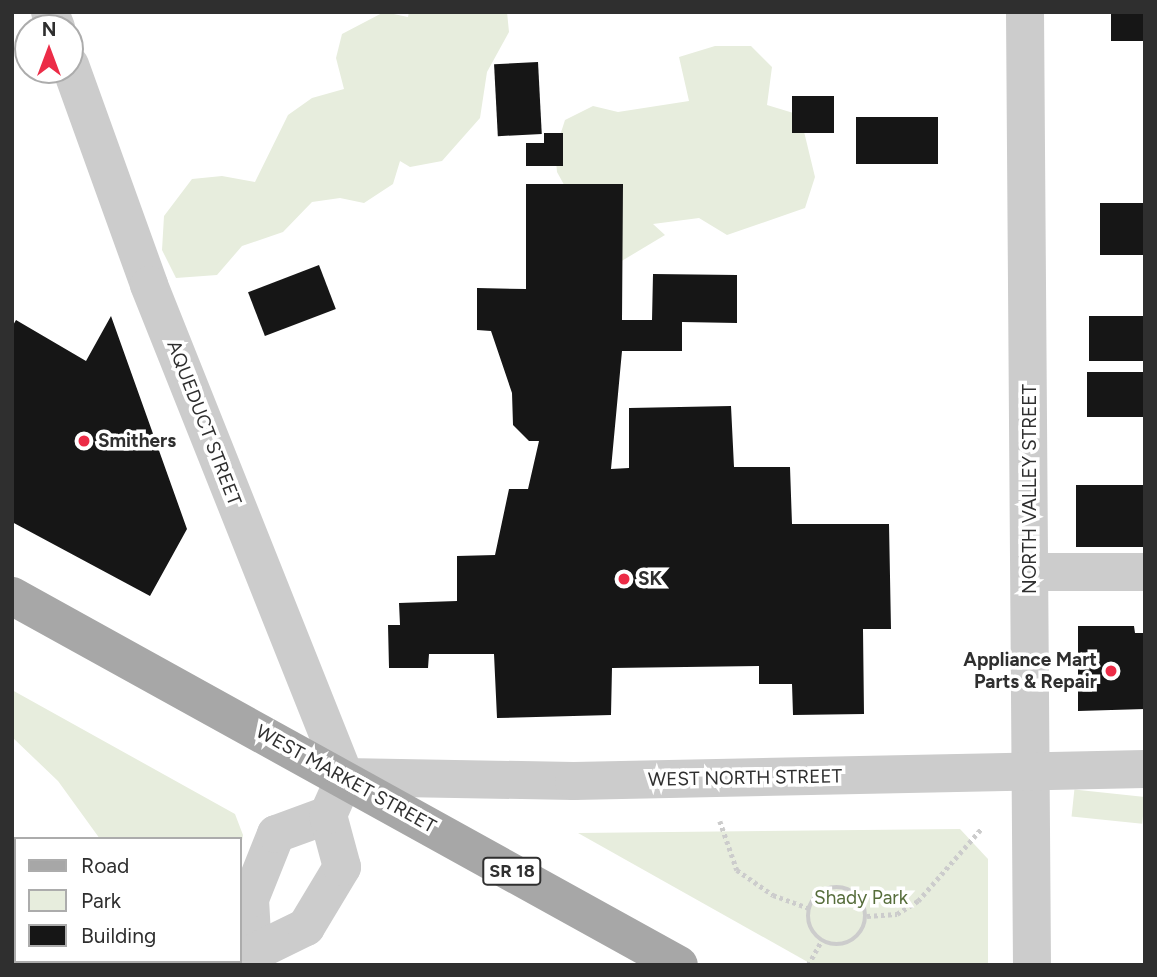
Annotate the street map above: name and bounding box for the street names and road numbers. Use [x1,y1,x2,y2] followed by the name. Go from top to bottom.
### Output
[162,337,246,509] street label: AQUEDUCT STREET
[1019,384,1041,594] street label: NORTH VALLEY STREET
[252,720,440,838] street label: WEST MARKET STREET
[648,765,842,791] street label: WEST NORTH STREET
[482,856,542,886] road number: SR 18

